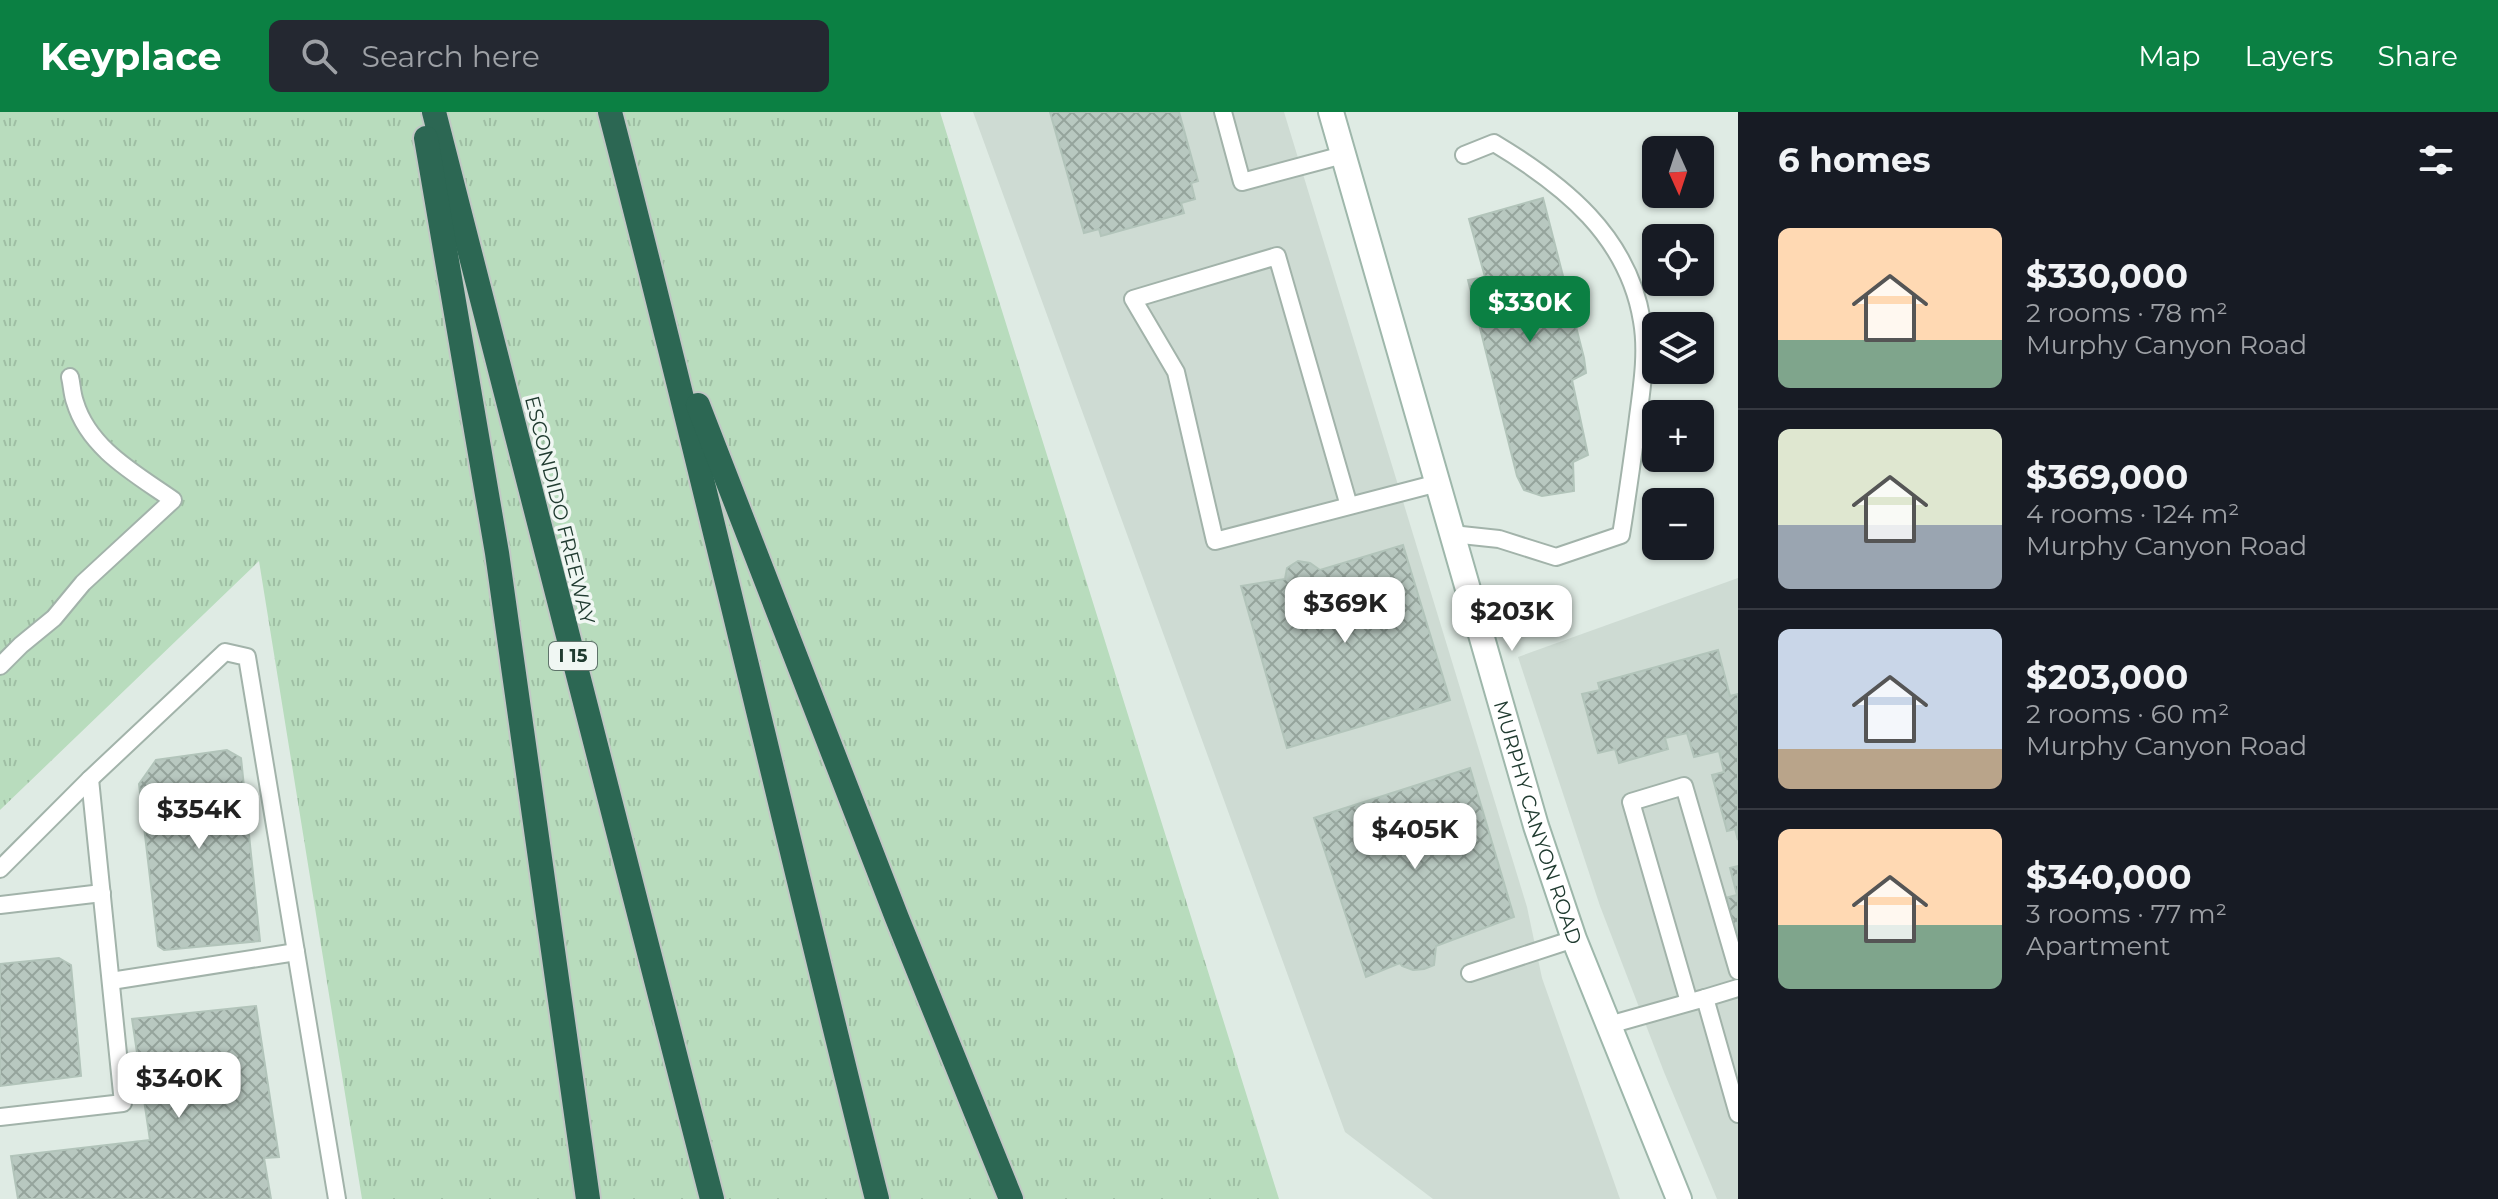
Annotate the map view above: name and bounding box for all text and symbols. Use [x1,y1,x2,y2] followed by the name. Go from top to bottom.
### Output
[269,20,829,92] search box
[40,33,221,80] text: Keyplace
[297,34,341,78] icon: search
[361,38,540,75] text: Search here
[2138,39,2201,73] text: Map
[2245,39,2334,73] text: Layers
[2378,39,2458,73] text: Share
[1642,136,1714,208] north arrow
[1642,136,1714,560] map controls
[2414,138,2458,182] icon: filters
[1778,139,1931,181] text: 6 homes
[1642,224,1714,296] button: locate
[2026,255,2188,297] text: $330,000
[1842,260,1938,356] icon: home
[1474,276,1586,344] pin: $330K
[1488,286,1572,318] text: $330K
[2026,297,2228,329] text: 2 rooms · 78 m²
[1642,312,1714,384] button: layers
[2026,329,2307,361] text: Murphy Canyon Road
[520,393,600,627] street label: ESCONDIDO FREEWAY
[1642,400,1714,472] button: +
[2026,456,2188,498] text: $369,000
[1842,461,1938,557] icon: home
[1642,488,1714,560] button: −
[2026,498,2239,530] text: 4 rooms · 124 m²
[2026,530,2307,562] text: Murphy Canyon Road
[1289,577,1401,645] pin: $369K
[1456,585,1568,653] pin: $203K
[1303,587,1387,619] text: $369K
[1470,595,1554,627] text: $203K
[549,642,597,670] road number: I 15
[2026,656,2188,698] text: $203,000
[1842,661,1938,757] icon: home
[1489,698,1587,948] street label: MURPHY CANYON ROAD
[2026,698,2229,730] text: 2 rooms · 60 m²
[2026,730,2307,762] text: Murphy Canyon Road
[143,783,255,851] pin: $354K
[157,793,241,825] text: $354K
[1359,803,1471,871] pin: $405K
[1371,813,1459,845] text: $405K
[2026,856,2191,898] text: $340,000
[1842,861,1938,957] icon: home
[2026,898,2227,930] text: 3 rooms · 77 m²
[2026,930,2170,962] text: Apartment
[123,1052,235,1120] pin: $340K
[136,1062,222,1094] text: $340K

